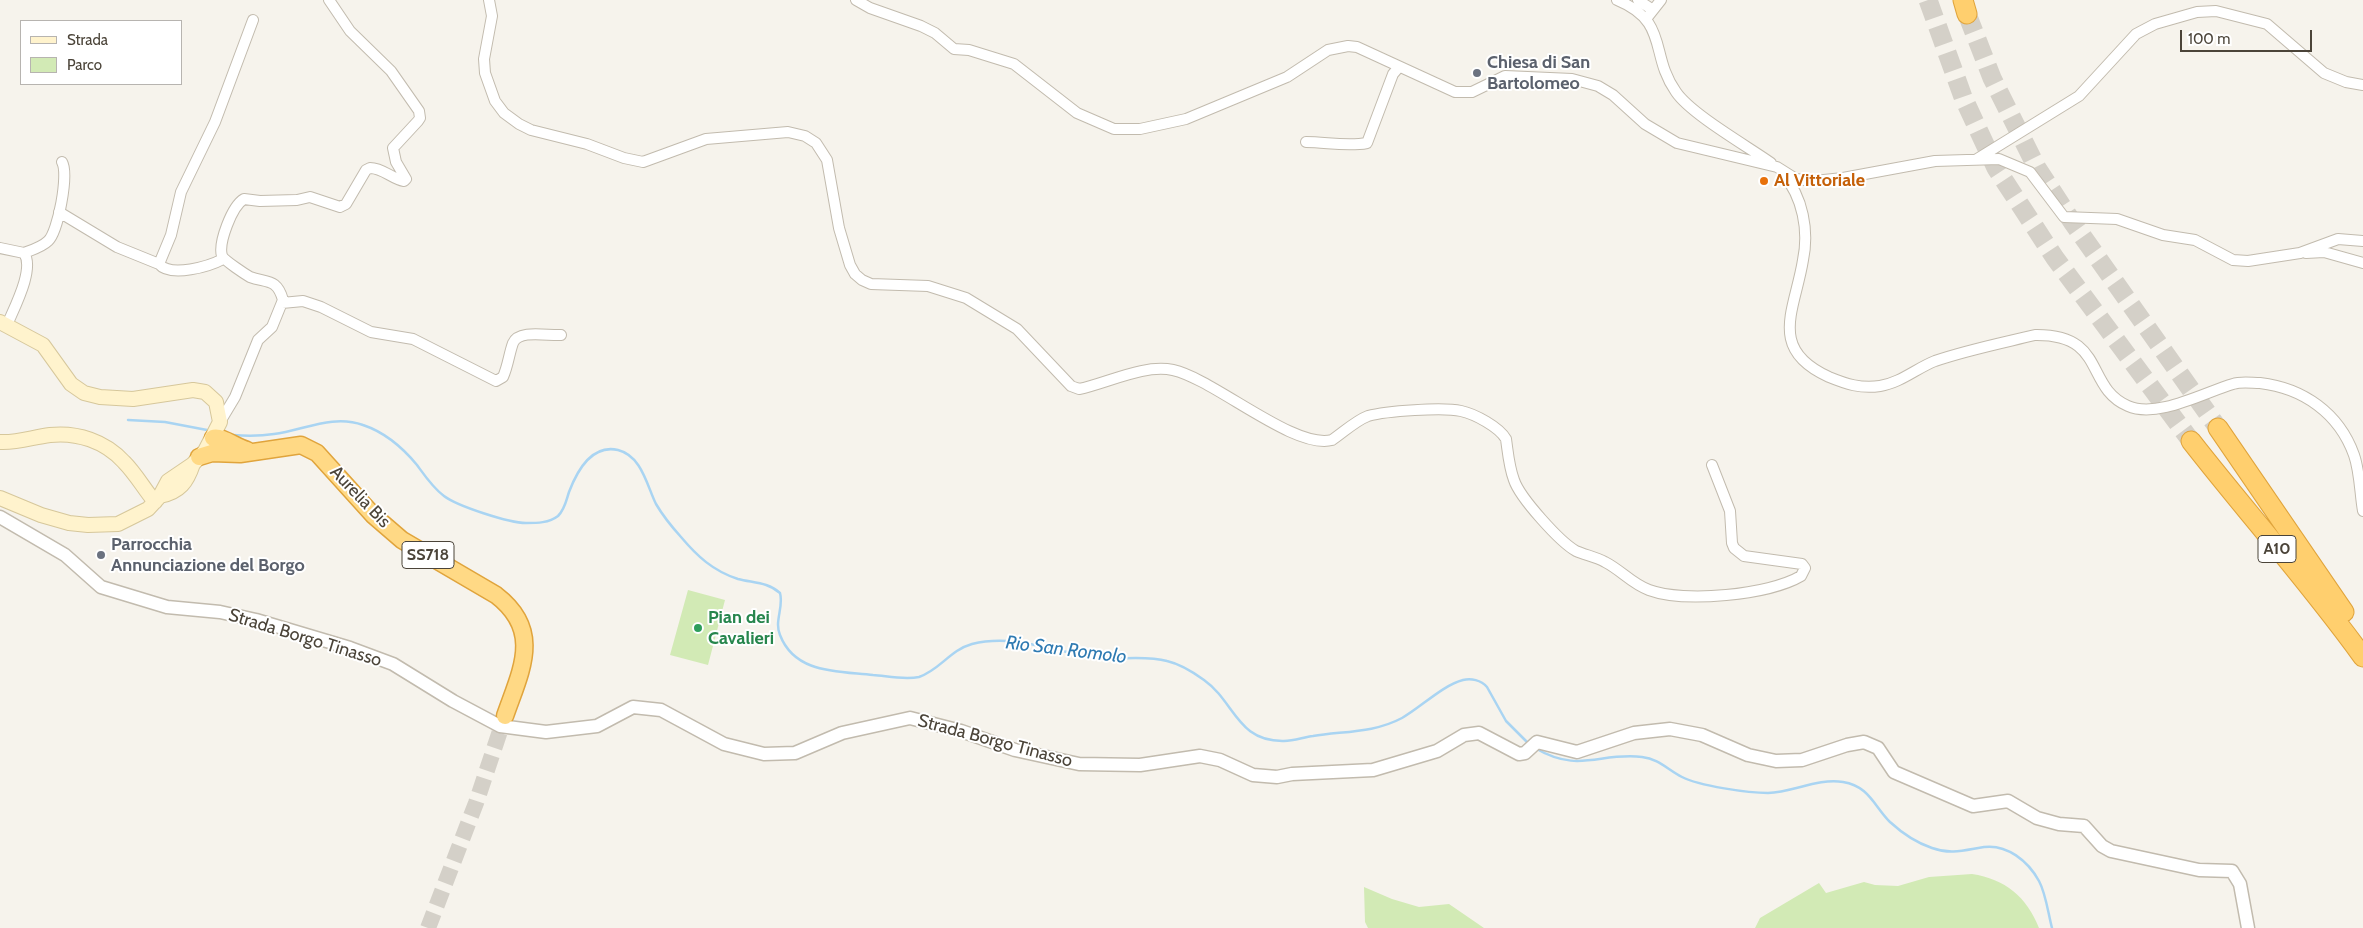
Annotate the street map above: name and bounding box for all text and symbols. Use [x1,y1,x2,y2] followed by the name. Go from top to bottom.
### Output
[20,20,182,85] legend
[2183,20,2316,52] scale bar
[2188,30,2230,48] text: 100 m
[67,31,108,49] text: Strada
[1487,52,1590,94] place label: Chiesa di San Bartolomeo
[67,56,102,74] text: Parco
[1471,67,1483,79] marker: Chiesa di San Bartolomeo
[1774,170,1865,192] place label: Al Vittoriale
[1758,175,1770,187] marker: Al Vittoriale
[325,462,395,532] street label: Aurelia Bis
[111,534,305,576] place label: Parrocchia Annunciazione del Borgo
[2258,536,2296,562] road number: A10
[402,542,454,568] road number: SS718
[95,549,107,561] marker: Parrocchia Annunciazione del Borgo
[226,604,384,672] street label: Strada Borgo Tinasso
[708,607,774,650] place label: Pian dei Cavalieri
[692,622,704,634] marker: Pian dei Cavalieri
[1004,631,1128,669] water label: Rio San Romolo
[915,710,1075,772] street label: Strada Borgo Tinasso

